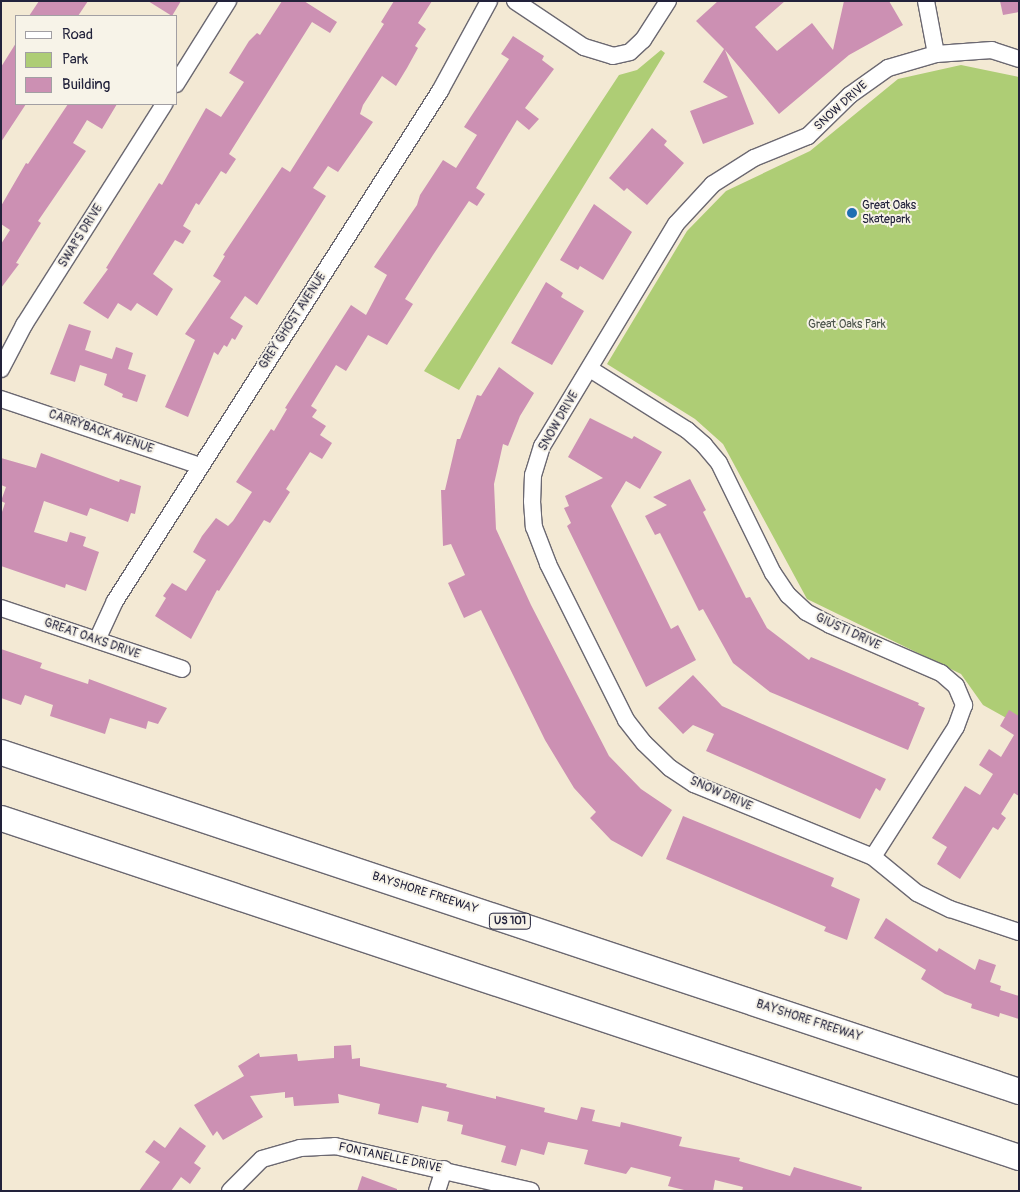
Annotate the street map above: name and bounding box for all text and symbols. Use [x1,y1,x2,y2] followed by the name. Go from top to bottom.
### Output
[15,15,178,105] legend
[62,25,93,44] text: Road
[62,50,88,69] text: Park
[62,75,110,94] text: Building
[811,78,871,134] street label: SNOW DRIVE
[862,199,916,227] place label: Great Oaks Skatepark
[56,202,106,270] street label: SWAPS DRIVE
[846,207,858,219] marker: Great Oaks Skatepark
[256,270,330,372] street label: GREY GHOST AVENUE
[808,318,886,332] park label: Great Oaks Park
[536,388,582,454] street label: SNOW DRIVE
[47,407,155,457] street label: CARRYBACK AVENUE
[813,611,883,653] street label: GIUSTI DRIVE
[42,616,142,662] street label: GREAT OAKS DRIVE
[688,774,754,814] street label: SNOW DRIVE
[370,869,480,917] street label: BAYSHORE FREEWAY
[489,912,531,929] road number: US 101
[754,997,864,1045] street label: BAYSHORE FREEWAY
[337,1140,443,1176] street label: FONTANELLE DRIVE

